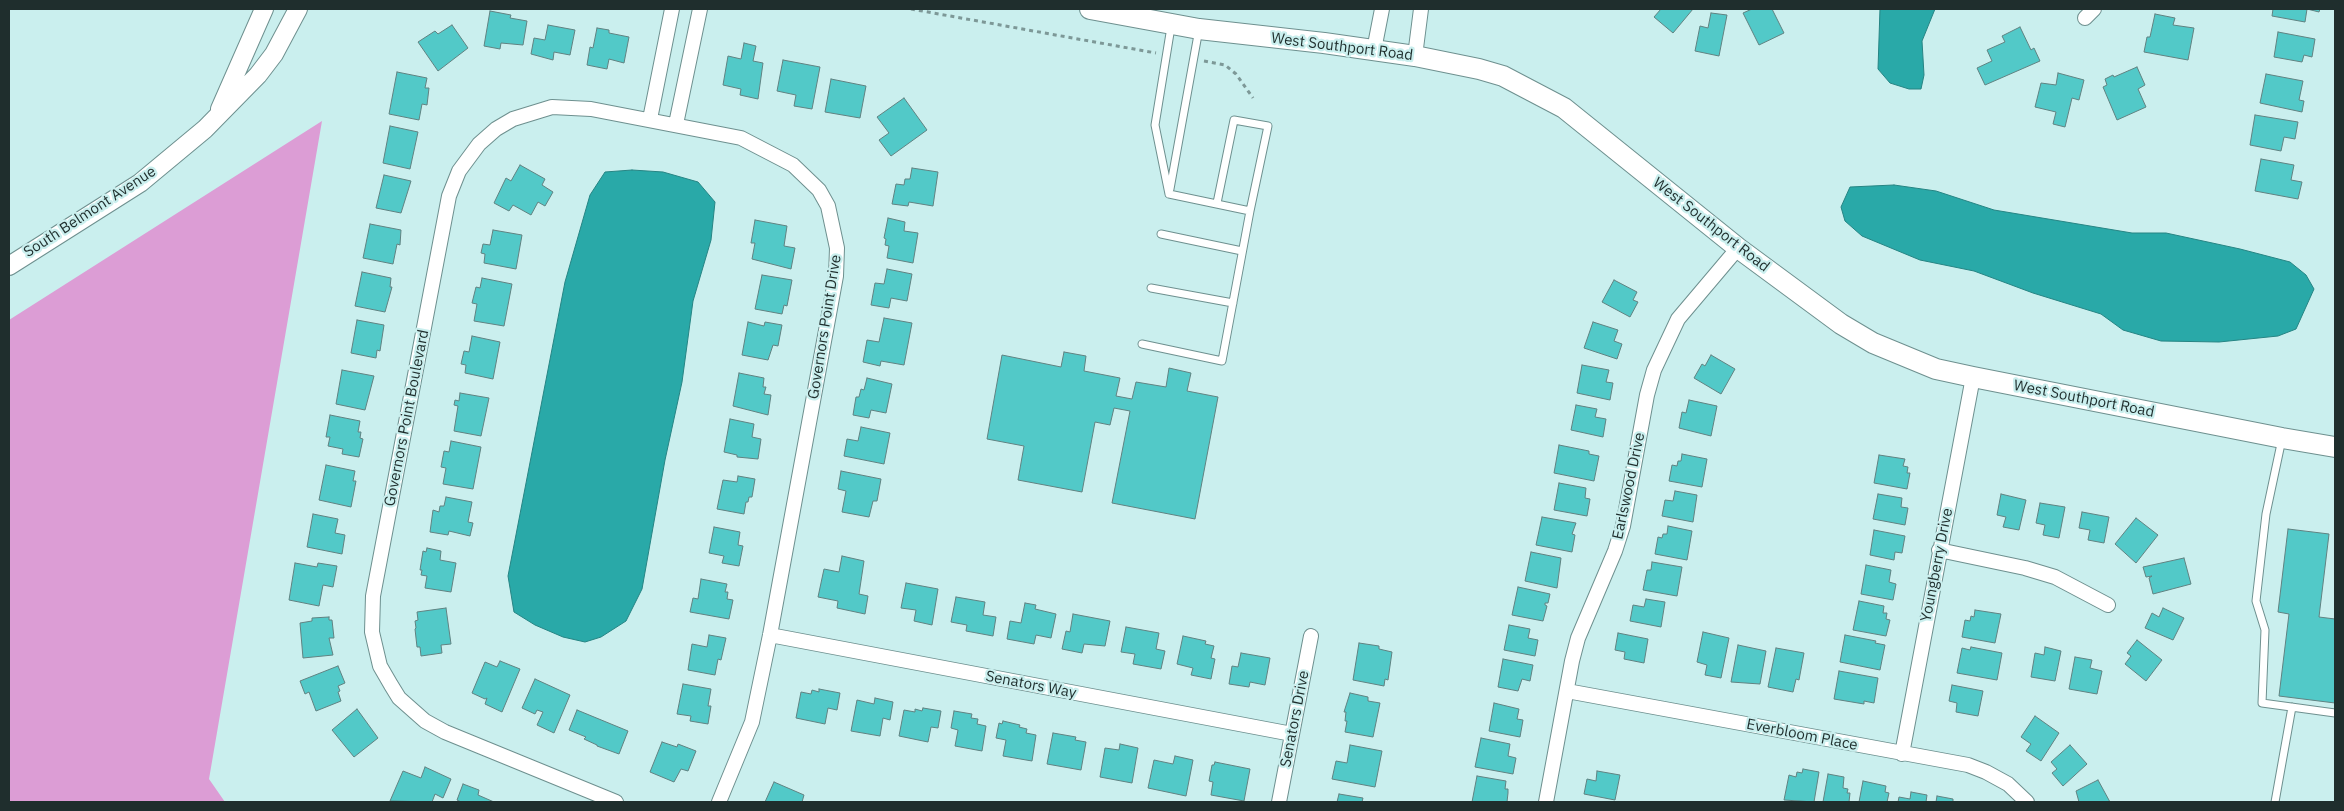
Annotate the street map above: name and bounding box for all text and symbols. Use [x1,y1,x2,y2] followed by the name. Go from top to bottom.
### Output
[1270,29,1414,65] street label: West Southport Road
[21,163,159,261] street label: South Belmont Avenue
[1649,174,1773,276] street label: West Southport Road
[805,253,845,401] street label: Governors Point Drive
[381,328,433,508] street label: Governors Point Boulevard
[2012,377,2156,421] street label: West Southport Road
[1609,431,1649,541] street label: Earlswood Drive
[1917,507,1957,623] street label: Youngberry Drive
[984,667,1078,703] street label: Senators Way
[1277,669,1313,769] street label: Senators Drive
[1745,715,1859,755] street label: Everbloom Place

